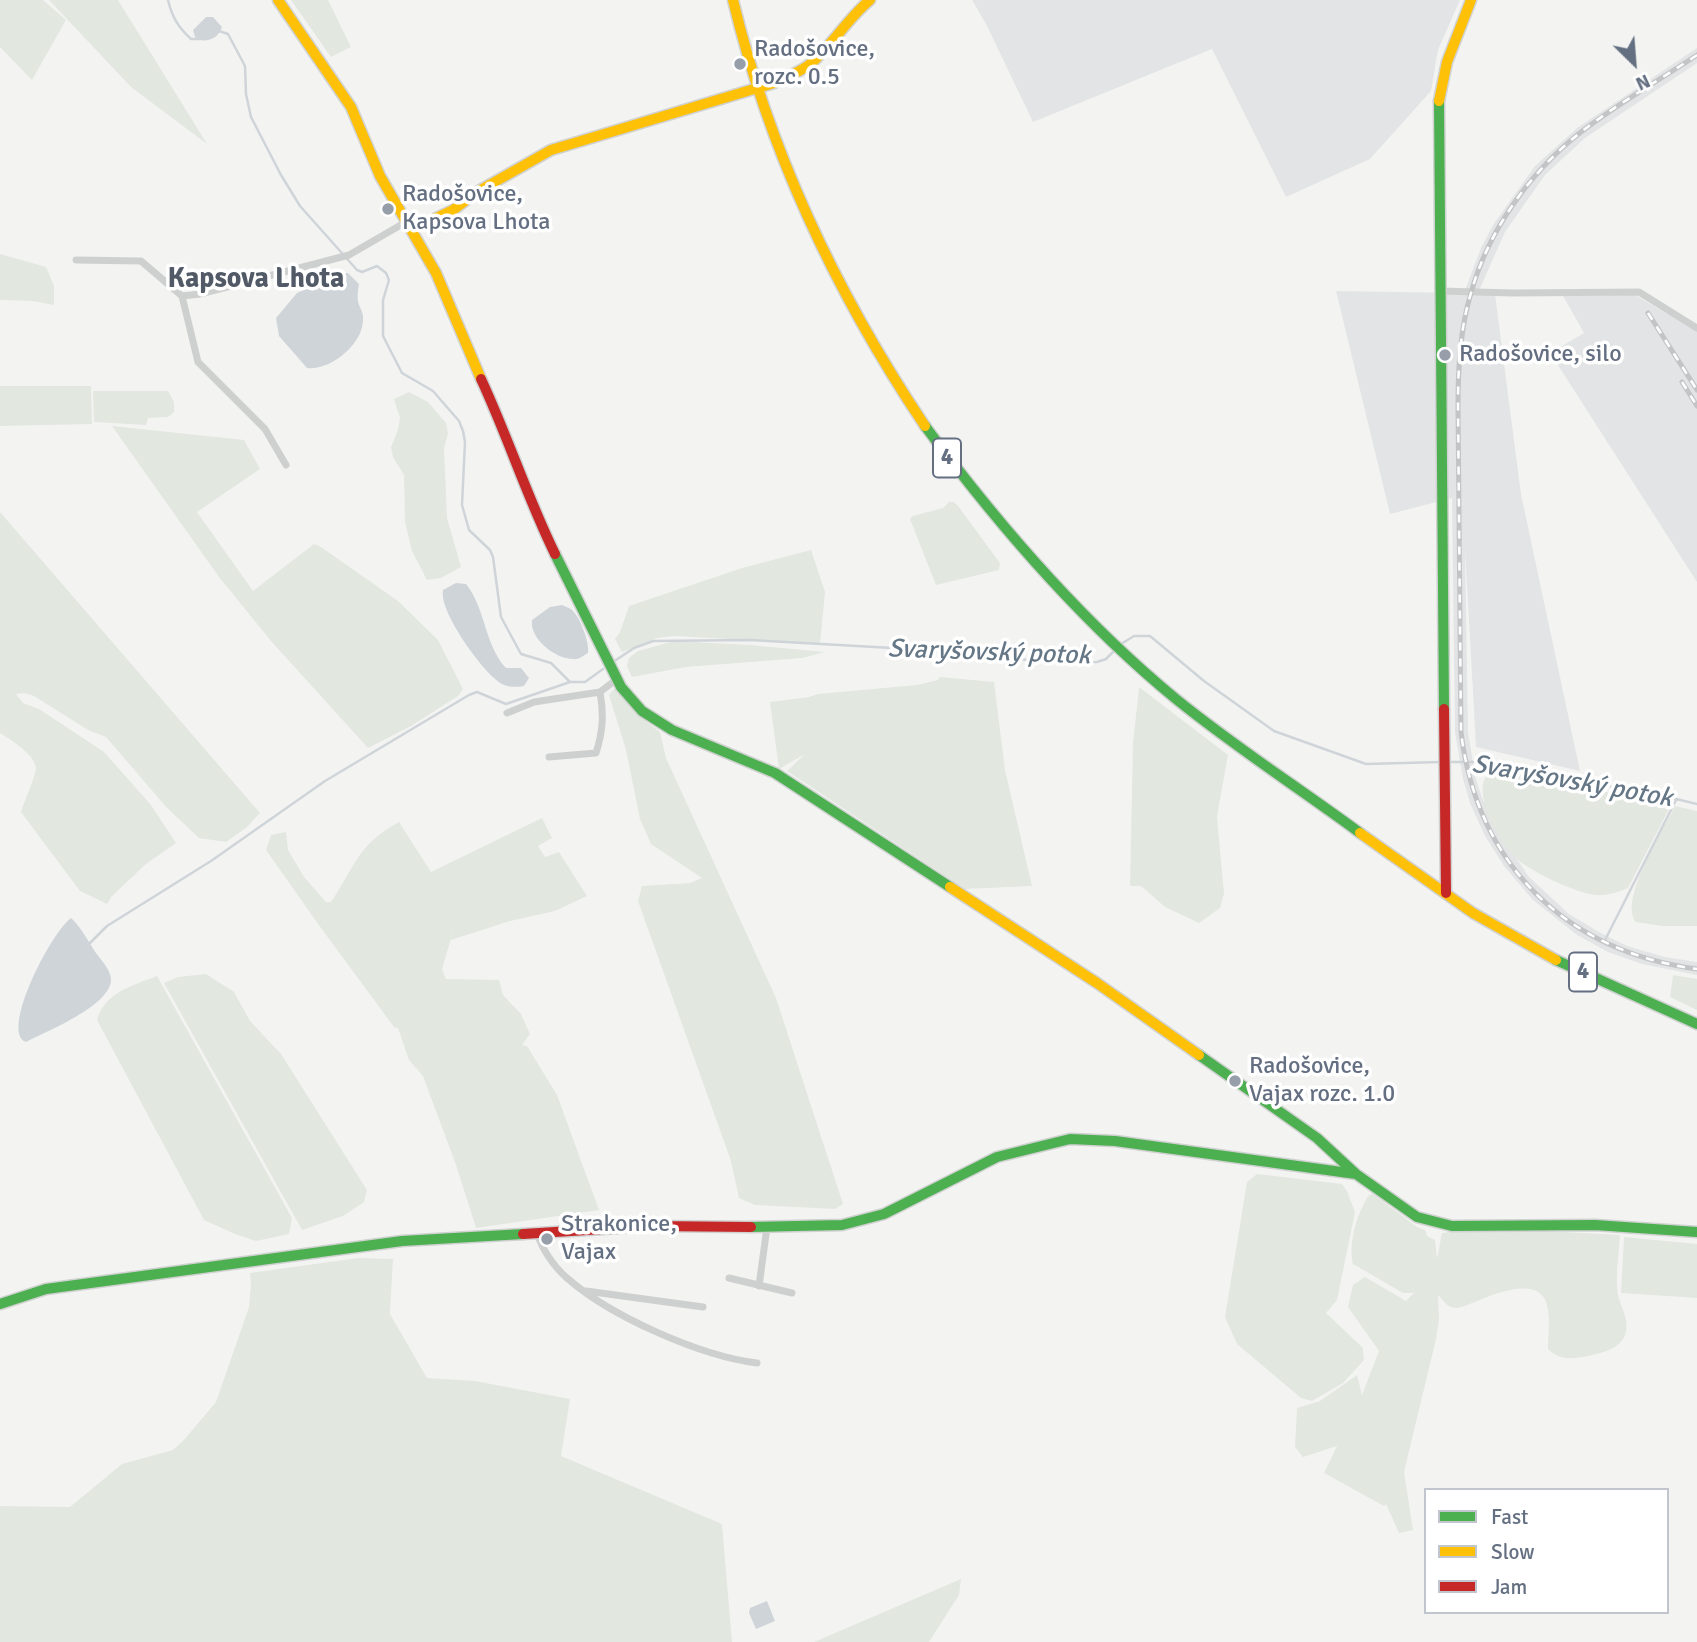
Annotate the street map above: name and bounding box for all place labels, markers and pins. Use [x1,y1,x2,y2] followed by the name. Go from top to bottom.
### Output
[754,36,875,92] place label: Radošovice, rozc. 0.5
[732,56,748,72] marker: Radošovice, rozc. 0.5
[402,181,550,237] place label: Radošovice, Kapsova Lhota
[380,201,396,217] marker: Radošovice, Kapsova Lhota
[1459,341,1622,369] place label: Radošovice, silo
[1437,347,1453,363] marker: Radošovice, silo
[1249,1053,1395,1109] place label: Radošovice, Vajax rozc. 1.0
[1227,1073,1243,1089] marker: Radošovice, Vajax rozc. 1.0
[561,1211,677,1267] place label: Strakonice, Vajax
[539,1231,555,1247] marker: Strakonice, Vajax

